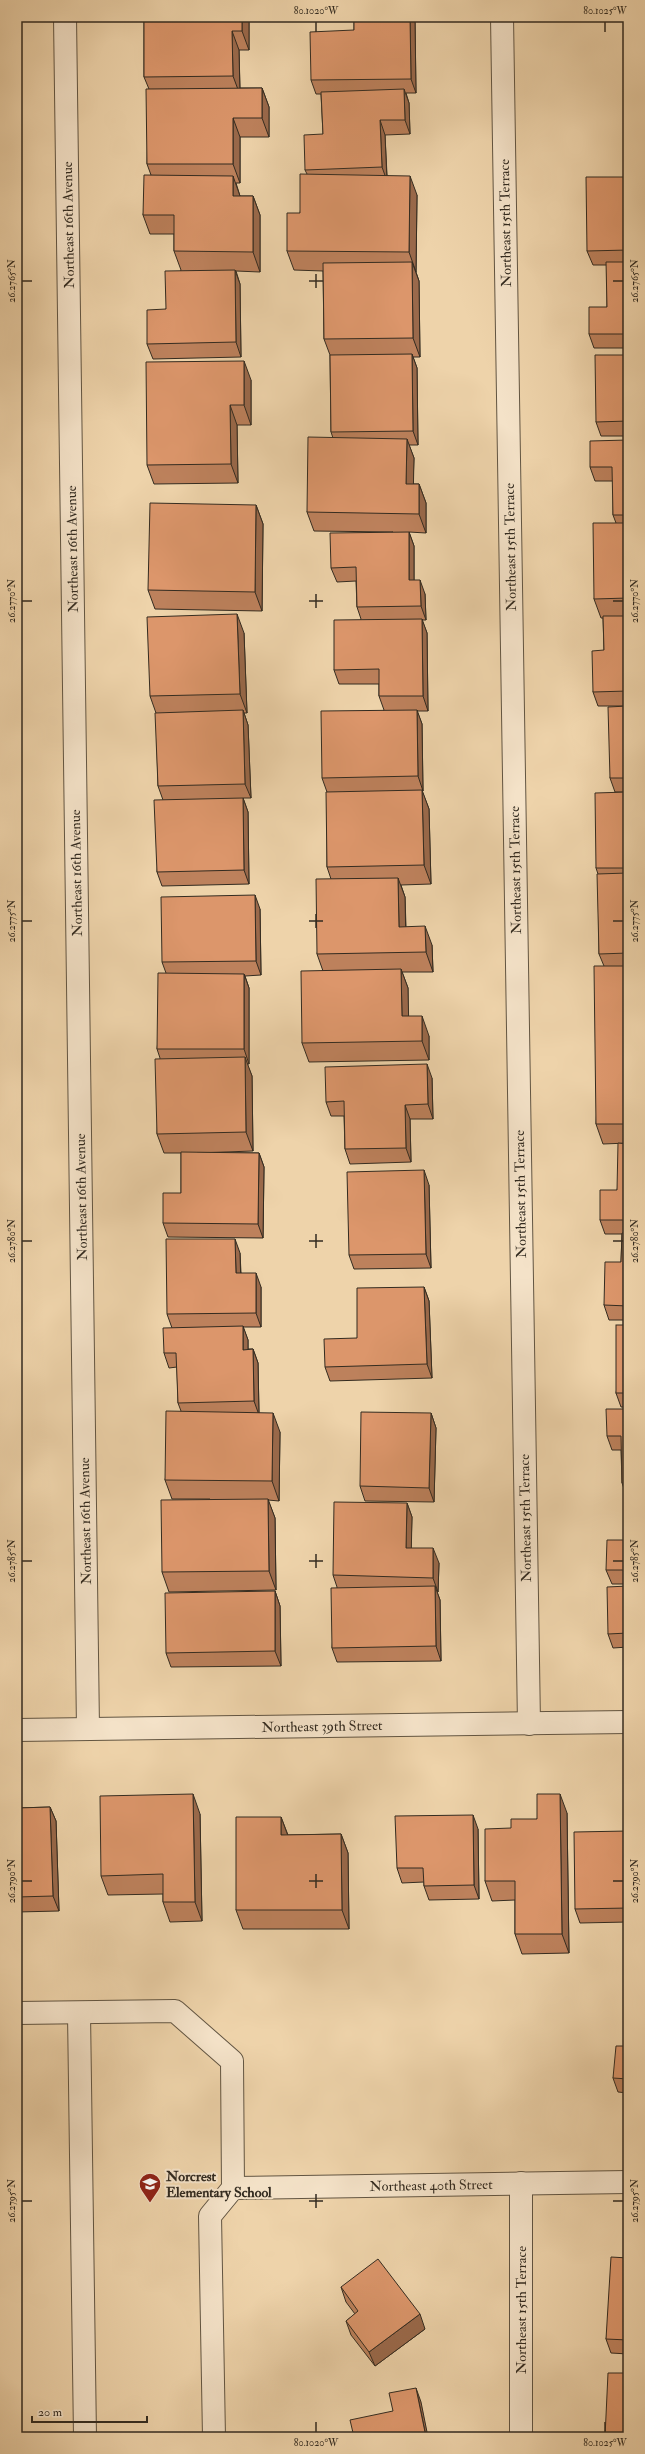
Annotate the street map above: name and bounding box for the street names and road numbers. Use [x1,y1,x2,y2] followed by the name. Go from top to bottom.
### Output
[496,159,515,287] street label: Northeast 15th Terrace
[59,161,78,289] street label: Northeast 16th Avenue
[501,483,520,611] street label: Northeast 15th Terrace
[63,485,82,613] street label: Northeast 16th Avenue
[506,806,525,934] street label: Northeast 15th Terrace
[67,809,86,937] street label: Northeast 16th Avenue
[511,1130,530,1258] street label: Northeast 15th Terrace
[72,1133,91,1261] street label: Northeast 16th Avenue
[516,1454,535,1582] street label: Northeast 15th Terrace
[76,1457,95,1585] street label: Northeast 16th Avenue
[261,1717,383,1736] street label: Northeast 39th Street
[369,2176,493,2195] street label: Northeast 40th Street
[513,2246,530,2374] street label: Northeast 15th Terrace

